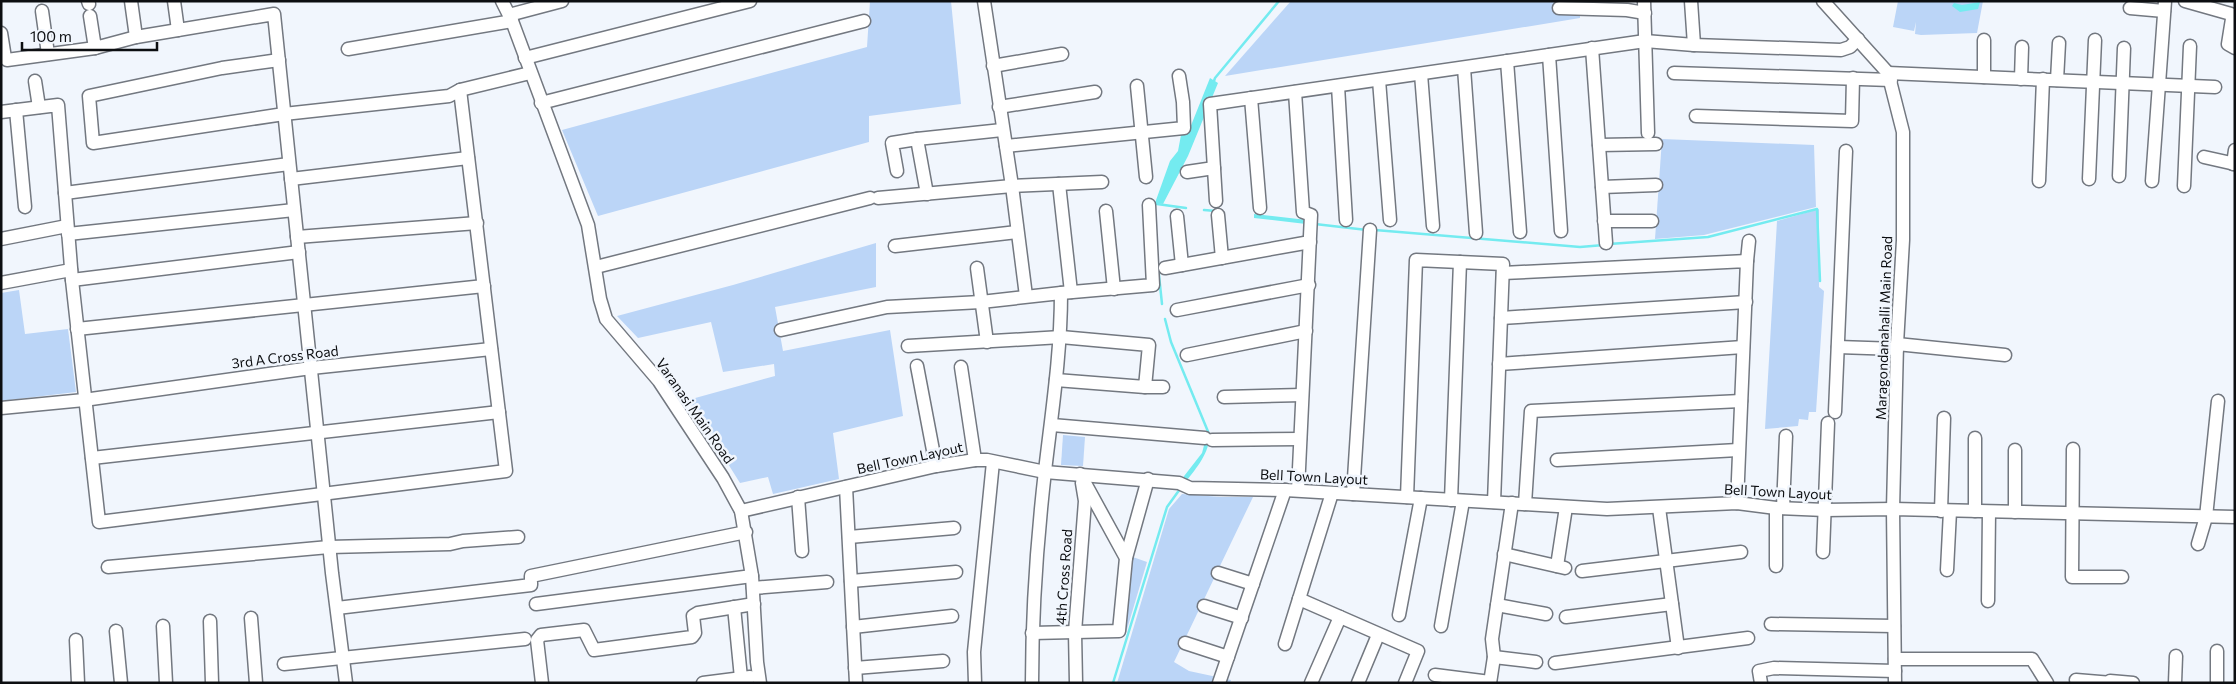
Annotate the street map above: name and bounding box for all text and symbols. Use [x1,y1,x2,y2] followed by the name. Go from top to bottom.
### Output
[22,20,158,52] scale bar
[30,27,72,45] text: 100 m
[1872,236,1895,420] street label: Maragondanahalli Main Road
[230,342,339,372] street label: 3rd A Cross Road
[653,355,738,467] street label: Varanasi Main Road
[855,438,965,477] street label: Bell Town Layout
[1260,465,1369,488] street label: Bell Town Layout
[1724,480,1833,503] street label: Bell Town Layout
[1052,528,1075,625] street label: 4th Cross Road

